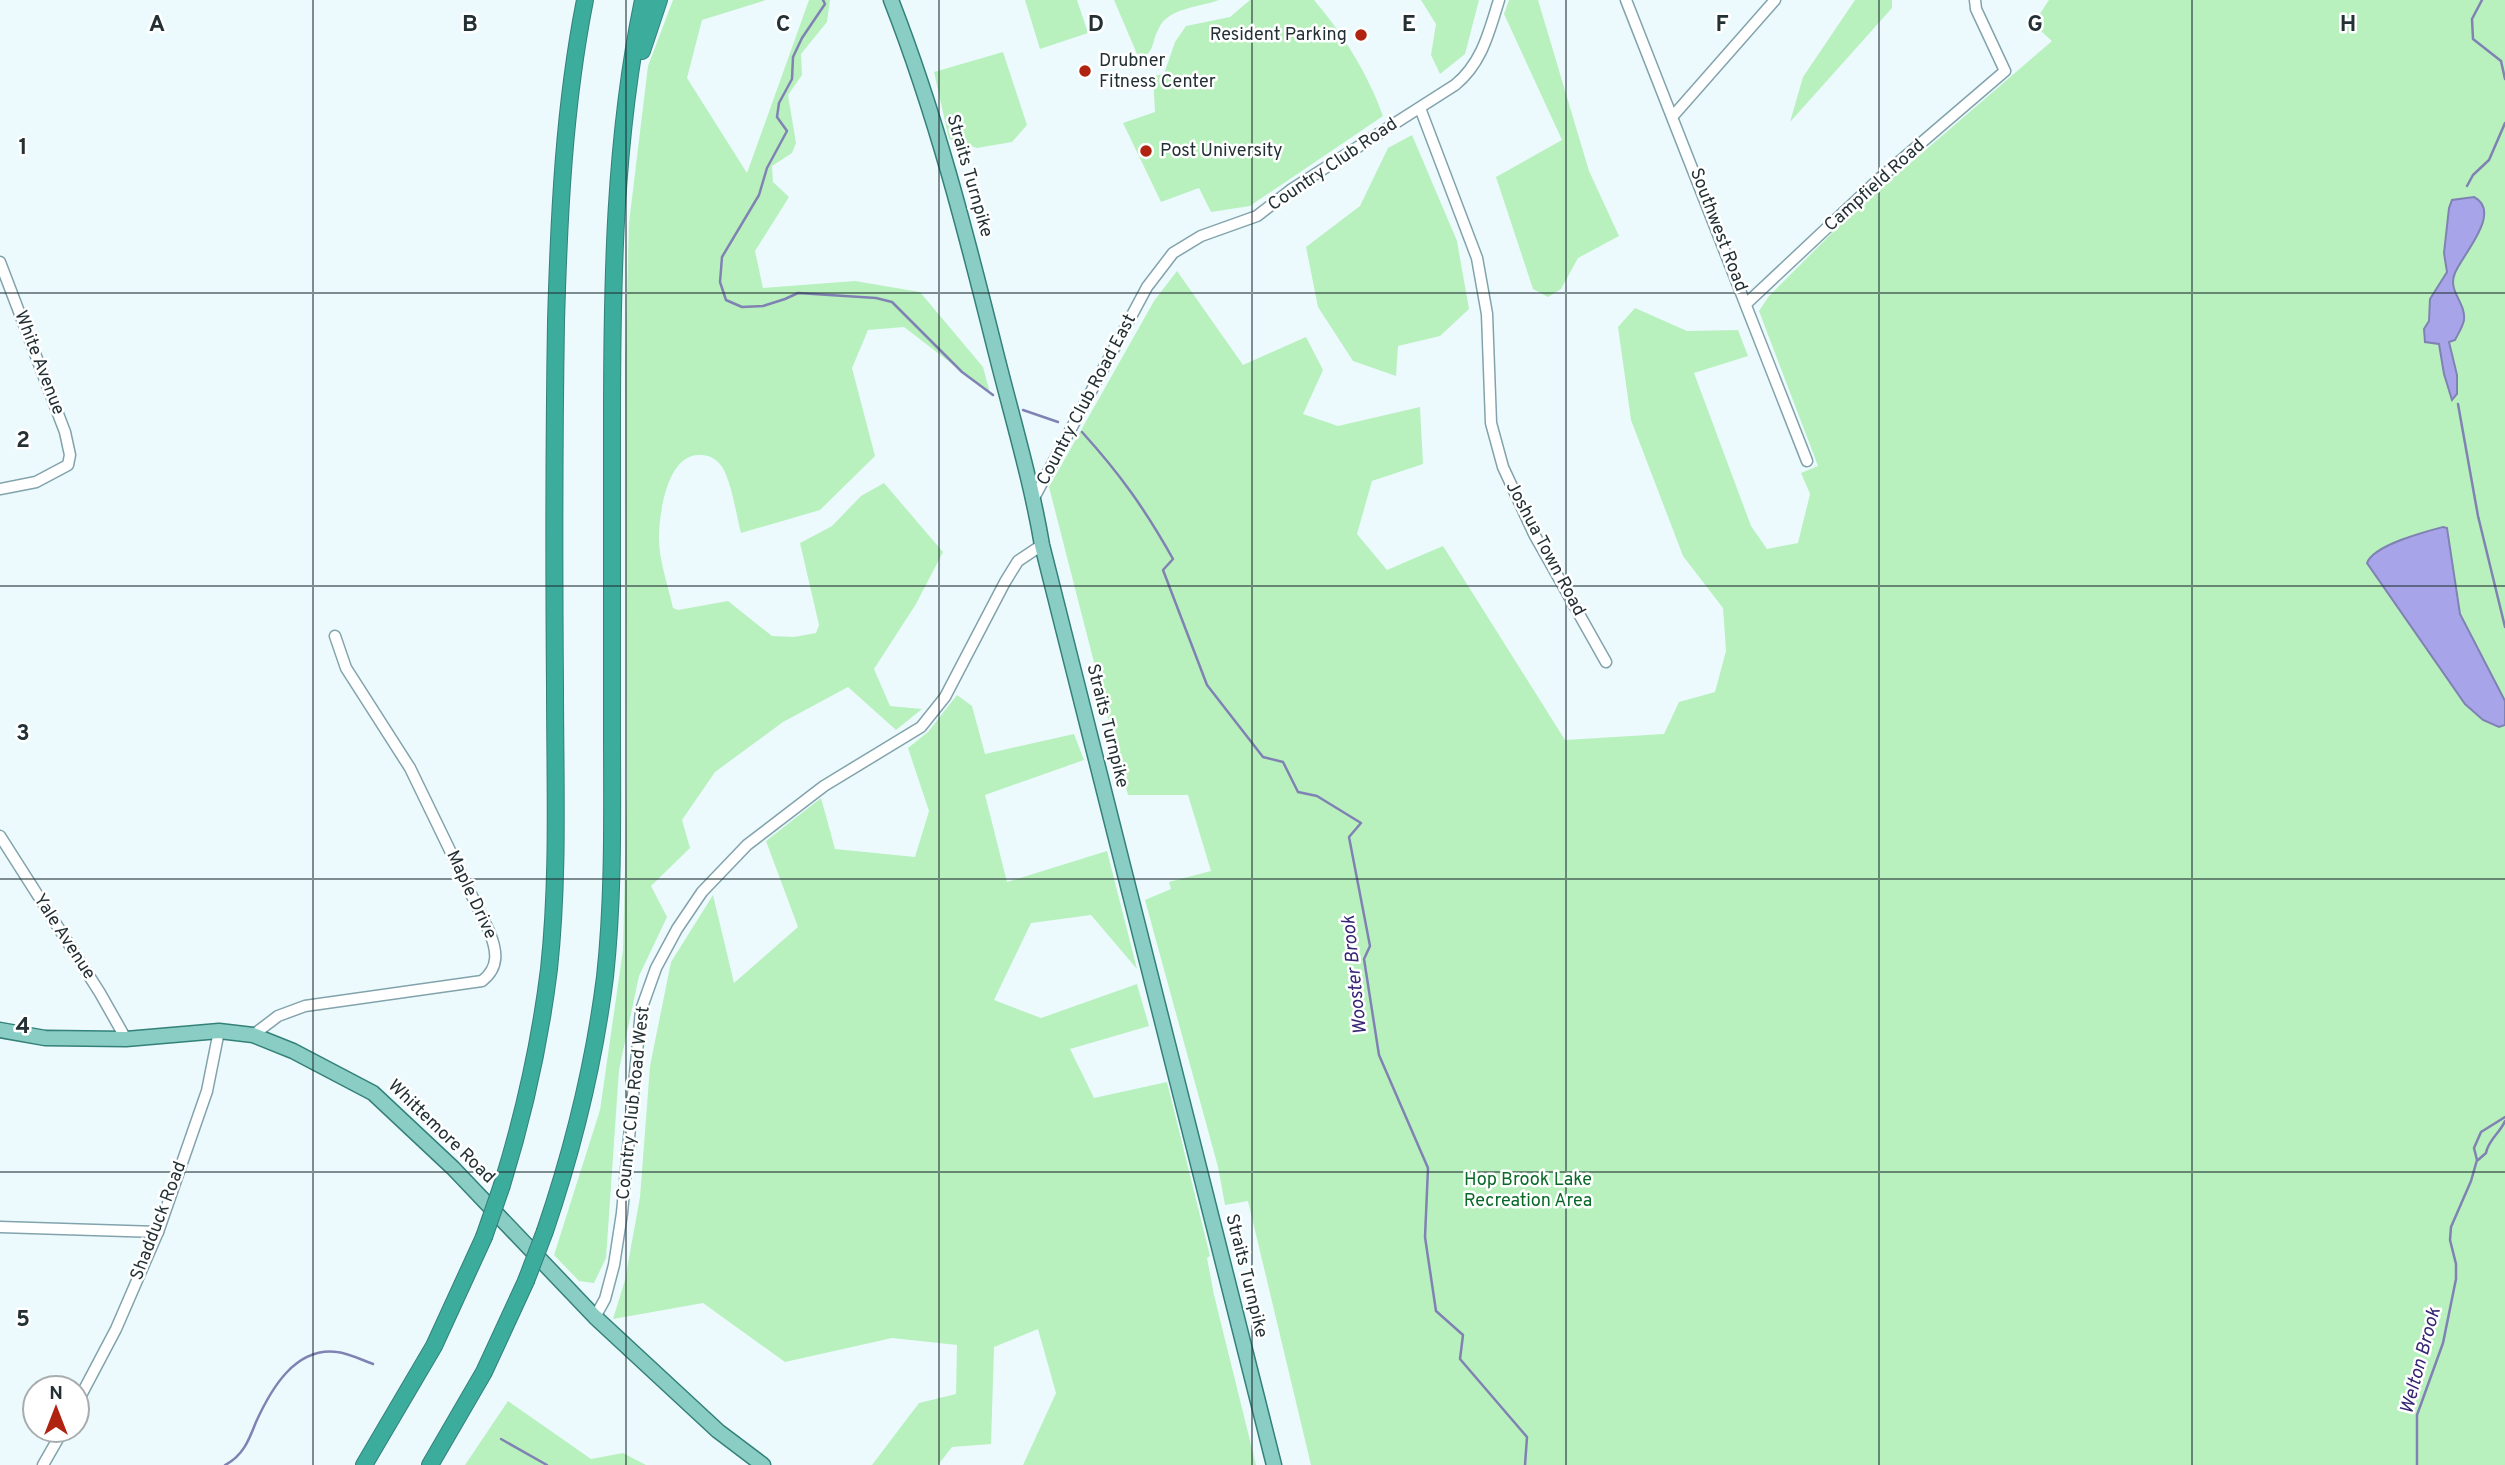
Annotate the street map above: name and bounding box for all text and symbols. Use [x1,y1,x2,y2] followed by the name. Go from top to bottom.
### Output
[149,11,165,40] text: A
[462,11,478,40] text: B
[776,11,790,40] text: C
[1088,11,1104,40] text: D
[1402,11,1416,40] text: E
[1715,11,1729,40] text: F
[2027,11,2043,40] text: G
[2340,11,2356,40] text: H
[1210,24,1347,47] place label: Resident Parking
[1353,27,1369,43] marker: Resident Parking
[1099,50,1216,94] place label: Drubner Fitness Center
[1077,63,1093,79] marker: Drubner Fitness Center
[940,112,998,240] street label: Straits Turnpike
[1264,113,1402,217] street label: Country Club Road
[18,134,28,163] text: 1
[1820,135,1930,237] street label: Campfield Road
[1160,140,1283,163] place label: Post University
[1138,143,1154,159] marker: Post University
[1684,165,1752,295] street label: Southwest Road
[9,308,69,418] street label: White Avenue
[1032,310,1142,490] street label: Country Club Road East
[16,427,30,456] text: 2
[1500,478,1590,620] street label: Joshua Town Road
[1081,662,1133,790] street label: Straits Turnpike
[16,720,30,749] text: 3
[440,847,502,943] street label: Maple Drive
[28,890,100,984] street label: Yale Avenue
[1337,914,1373,1036] water label: Wooster Brook
[612,1005,656,1201] street label: Country Club Road West
[16,1013,30,1042] text: 4
[382,1075,500,1189] street label: Whittemore Road
[126,1158,192,1284] street label: Shadduck Road
[1464,1169,1592,1213] park label: Hop Brook Lake Recreation Area
[1220,1212,1272,1340] street label: Straits Turnpike
[2395,1305,2447,1417] water label: Welton Brook
[16,1306,30,1335] text: 5
[21,1374,91,1444] north arrow
[49,1382,63,1406] text: N

